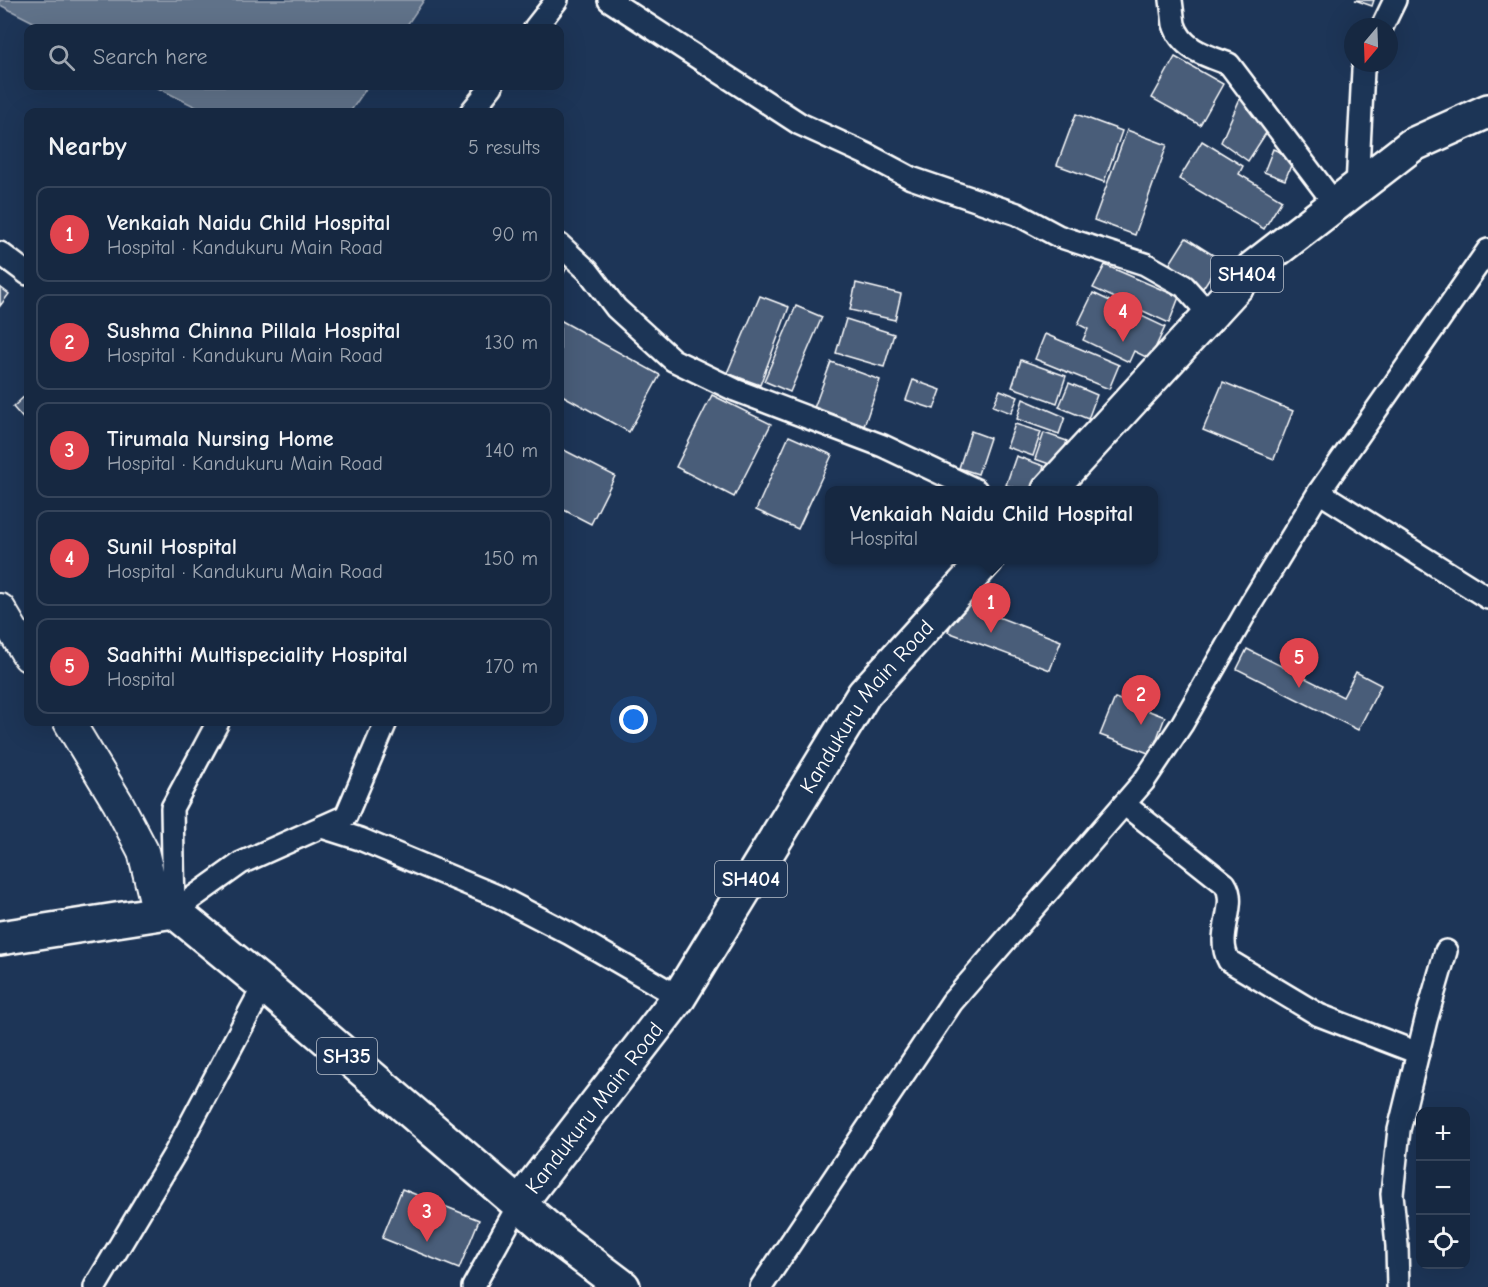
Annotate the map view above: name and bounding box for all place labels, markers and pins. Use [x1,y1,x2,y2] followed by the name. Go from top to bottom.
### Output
[1104,292,1142,342] pin: 4
[972,584,1010,633] pin: 1
[1280,638,1318,688] pin: 5
[1122,676,1160,725] pin: 2
[408,1192,446,1242] pin: 3

